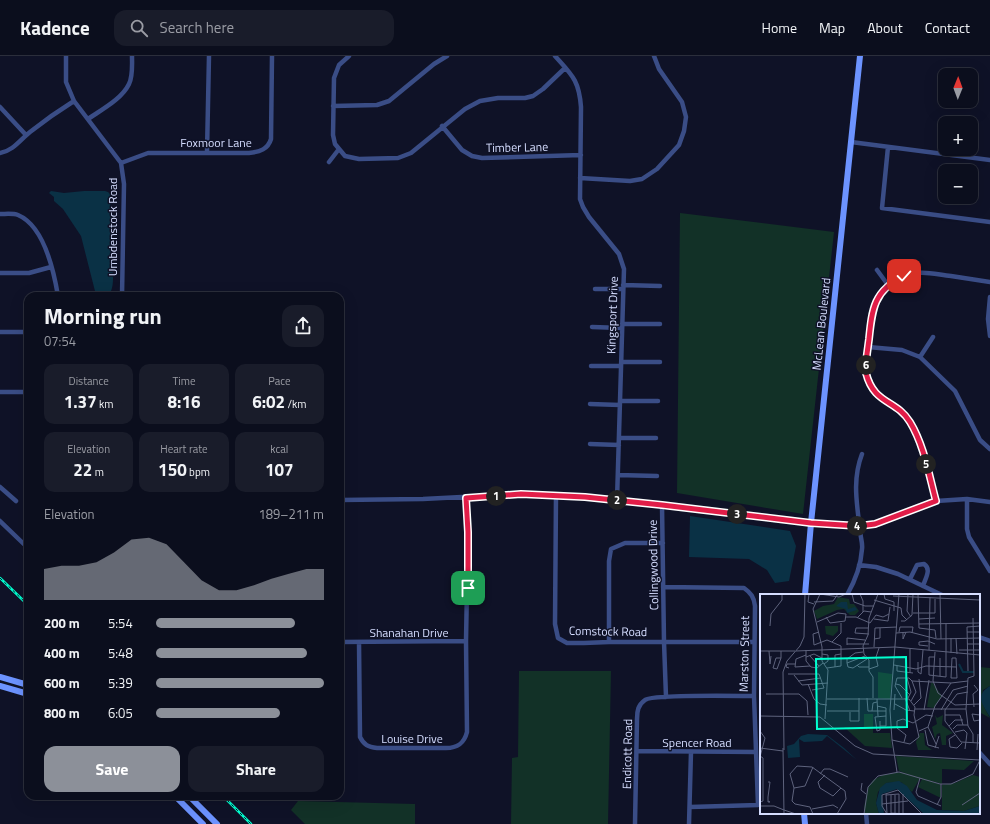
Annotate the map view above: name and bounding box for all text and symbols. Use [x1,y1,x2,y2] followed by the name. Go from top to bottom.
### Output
[114,10,394,46] search box
[20,13,90,42] text: Kadence
[160,16,234,39] text: Search here
[128,17,150,39] icon: search
[762,17,797,38] text: Home
[819,17,845,38] text: Map
[867,17,903,38] text: About
[925,17,970,38] text: Contact
[938,68,978,108] north arrow
[938,68,978,204] map controls
[938,116,978,156] button: +
[180,133,252,152] street label: Foxmoor Lane
[486,137,548,157] street label: Timber Lane
[938,164,978,204] button: −
[103,178,122,276] street label: Umbdenstock Road
[887,259,921,293] pin
[893,265,915,287] icon: check
[601,276,623,354] street label: Kingsport Drive
[807,277,835,371] street label: McLean Boulevard
[44,299,162,333] text: Morning run
[282,305,324,347] button: share
[44,331,76,351] text: 07:54
[856,355,876,375] pin: 6
[863,357,869,373] text: 6
[69,373,109,389] text: Distance
[173,373,195,389] text: Time
[268,373,290,389] text: Pace
[64,389,97,415] text: 1.37
[168,389,200,415] text: 8:16
[252,389,285,415] text: 6:02
[97,396,114,412] text: km
[285,396,307,412] text: /km
[67,441,110,457] text: Elevation
[160,441,208,457] text: Heart rate
[270,441,288,457] text: kcal
[916,454,936,474] pin: 5
[923,456,929,472] text: 5
[73,457,92,483] text: 22
[158,457,187,483] text: 150
[265,457,294,483] text: 107
[92,464,104,480] text: m
[187,464,210,480] text: bpm
[486,486,506,506] pin: 1
[493,488,499,504] text: 1
[607,490,627,510] pin: 2
[614,492,620,508] text: 2
[44,504,95,524] text: Elevation
[258,504,324,524] text: 189–211 m
[727,504,747,524] pin: 3
[734,506,740,522] text: 3
[847,516,867,536] pin: 4
[854,518,860,534] text: 4
[643,520,663,610] street label: Collingwood Drive
[451,571,485,605] pin
[457,577,479,599] icon: arrive
[760,594,980,814] inset map
[44,613,80,633] text: 200 m
[108,613,133,633] text: 5:54
[734,615,754,692] street label: Marston Street
[569,621,647,641] street label: Comstock Road
[369,623,449,642] street label: Shanahan Drive
[44,643,80,663] text: 400 m
[108,643,133,663] text: 5:48
[44,673,80,693] text: 600 m
[108,673,133,693] text: 5:39
[44,703,80,723] text: 800 m
[108,703,133,723] text: 6:05
[617,719,637,789] street label: Endicott Road
[381,729,443,748] street label: Louise Drive
[662,733,732,752] street label: Spencer Road
[44,746,180,792] button: Save
[188,746,324,792] button: Share

